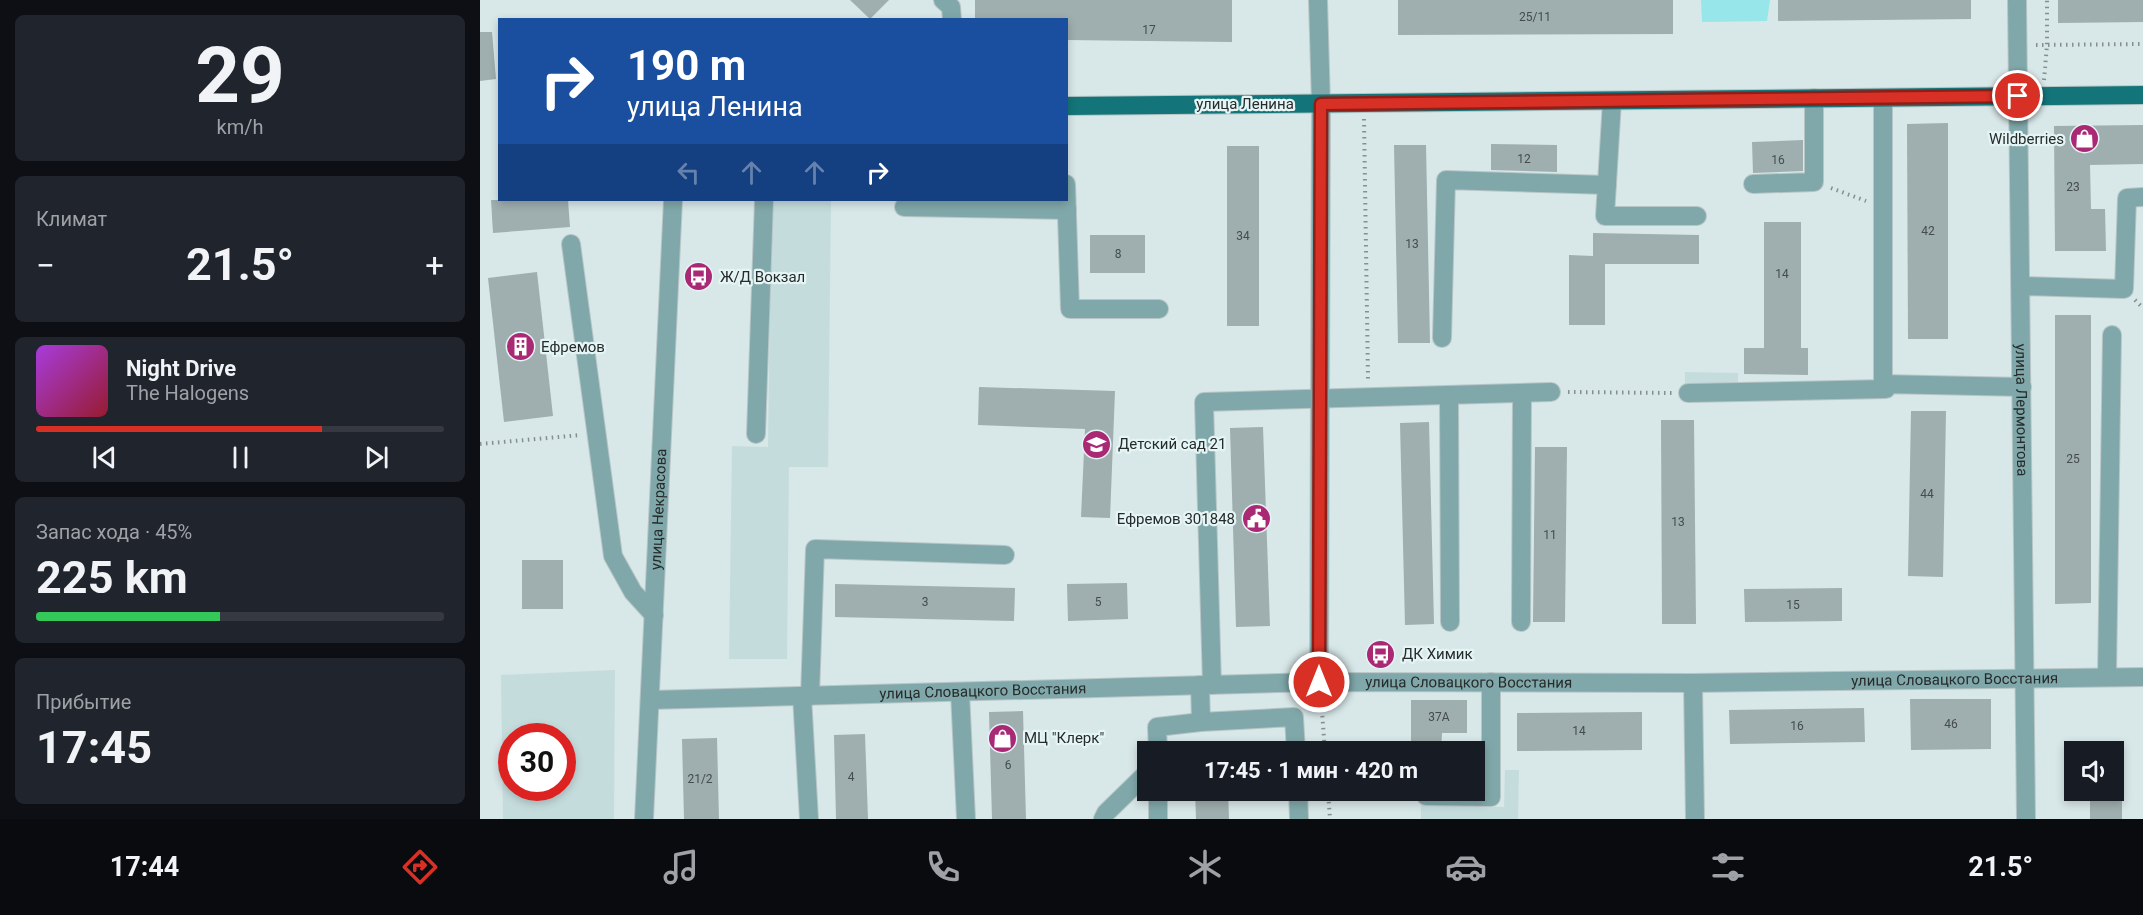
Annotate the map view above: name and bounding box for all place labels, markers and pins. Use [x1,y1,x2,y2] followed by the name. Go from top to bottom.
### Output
[1992,70,2043,121] pin
[2069,123,2101,155] shop icon: Wildberries
[1989,130,2064,148] place label: Wildberries
[683,261,715,293] bus stop icon: Ж/Д Вокзал
[720,268,805,286] place label: Ж/Д Вокзал
[504,331,536,363] building icon: Ефремов
[541,338,605,356] place label: Ефремов
[1081,428,1113,460] school or university icon: Детский сад 21
[1118,435,1226,453] place label: Детский сад 21
[1240,503,1272,535] public building icon: Ефремов 301848
[1117,510,1235,528] place label: Ефремов 301848
[1365,638,1397,670] bus stop icon: ДК Химик
[1402,645,1473,663] place label: ДК Химик
[987,722,1019,754] shop icon: МЦ "Клерк"
[1024,729,1104,747] place label: МЦ "Клерк"

